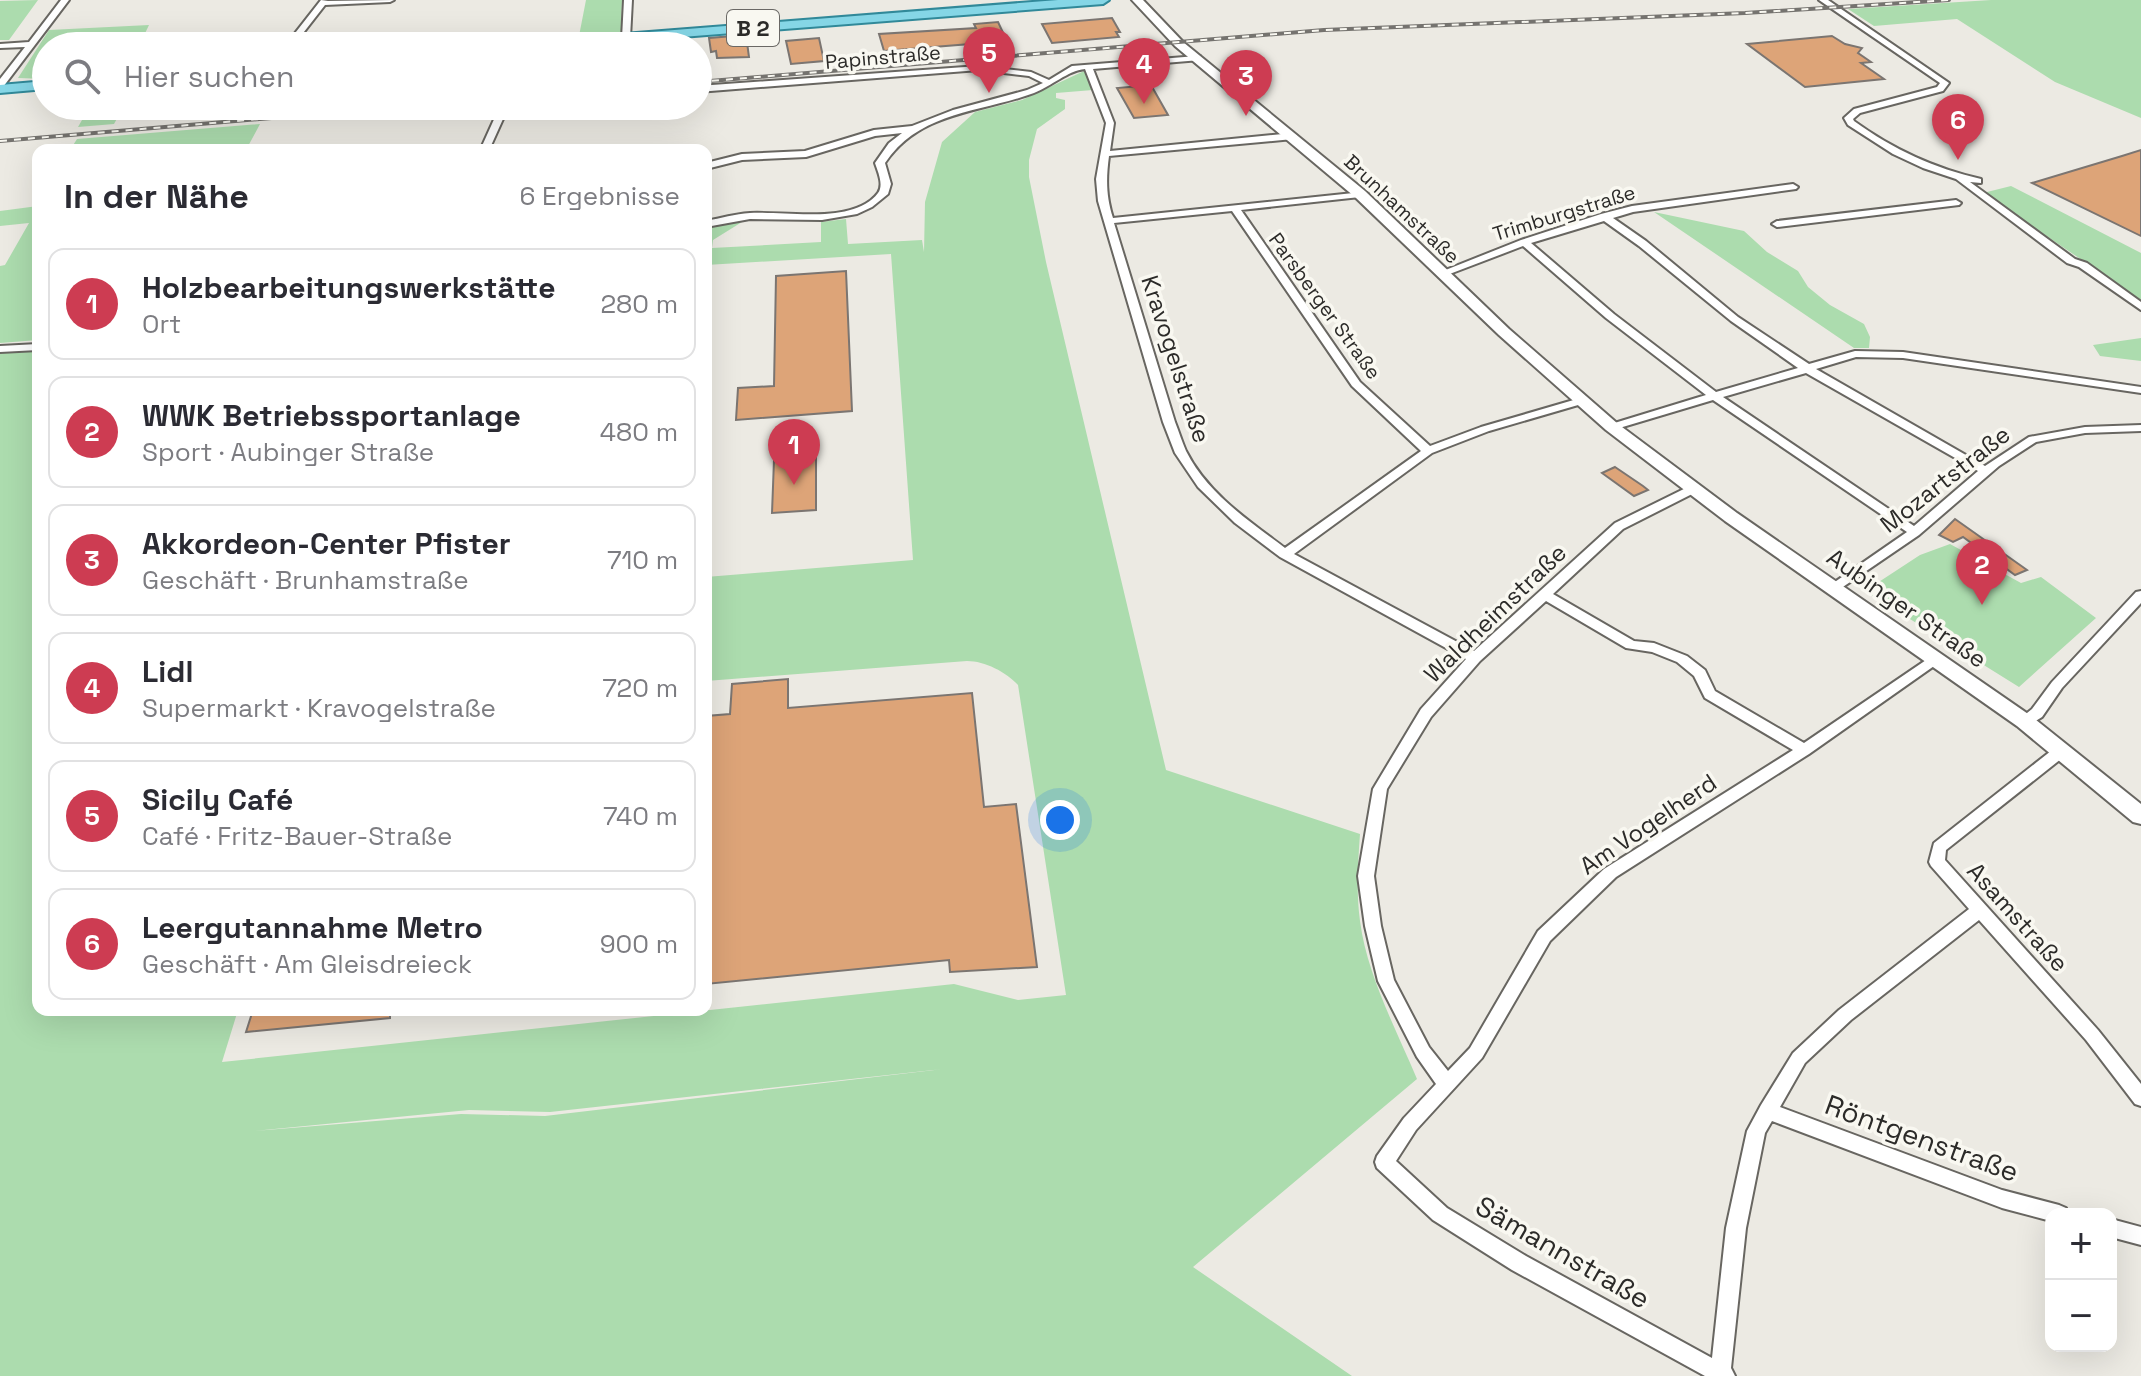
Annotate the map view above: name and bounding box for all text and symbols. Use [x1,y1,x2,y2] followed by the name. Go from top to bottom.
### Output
[727,10,779,46] road number: B 2
[963,27,1015,93] pin: 5
[32,32,712,120] search box
[1118,38,1170,104] pin: 4
[824,39,942,75] street label: Papinstraße
[1220,50,1272,116] pin: 3
[60,54,104,98] icon: search
[124,57,294,96] text: Hier suchen
[1932,94,1984,160] pin: 6
[1339,149,1465,269] street label: Brunhamstraße
[64,175,249,218] text: In der Nähe
[520,179,680,213] text: 6 Ergebnisse
[1490,179,1638,247] street label: Trimburgstraße
[1263,228,1387,384] street label: Parsberger Straße
[142,268,556,307] text: Holzbearbeitungswerkstätte
[1134,271,1218,447] street label: Kravogelstraße
[86,287,98,321] text: 1
[600,287,678,321] text: 280 m
[142,307,181,341] text: Ort
[142,396,521,435] text: WWK Betriebssportanlage
[84,415,100,449] text: 2
[600,415,678,449] text: 480 m
[768,419,820,485] pin: 1
[1874,419,2016,539] street label: Mozartstraße
[142,435,434,469] text: Sport · Aubinger Straße
[142,524,511,563] text: Akkordeon-Center Pfister
[1417,537,1573,689] street label: Waldheimstraße
[1956,539,2008,605] pin: 2
[1821,541,1993,675] street label: Aubinger Straße
[84,543,100,577] text: 3
[607,543,678,577] text: 710 m
[142,563,469,597] text: Geschäft · Brunhamstraße
[142,652,193,691] text: Lidl
[84,671,100,705] text: 4
[602,671,678,705] text: 720 m
[142,691,496,725] text: Supermarkt · Kravogelstraße
[1573,767,1723,881] street label: Am Vogelherd
[142,780,293,819] text: Sicily Café
[84,799,100,833] text: 5
[603,799,678,833] text: 740 m
[1040,800,1080,840] your location
[142,819,452,853] text: Café · Fritz-Bauer-Straße
[1961,856,2075,978] street label: Asamstraße
[142,908,483,947] text: Leergutannahme Metro
[84,927,100,961] text: 6
[600,927,678,961] text: 900 m
[142,947,472,981] text: Geschäft · Am Gleisdreieck
[1820,1086,2024,1190] street label: Röntgenstraße
[1469,1188,1657,1316] street label: Sämannstraße
[2045,1208,2117,1352] map controls
[2045,1208,2117,1280] button: +
[2045,1280,2117,1352] button: −

